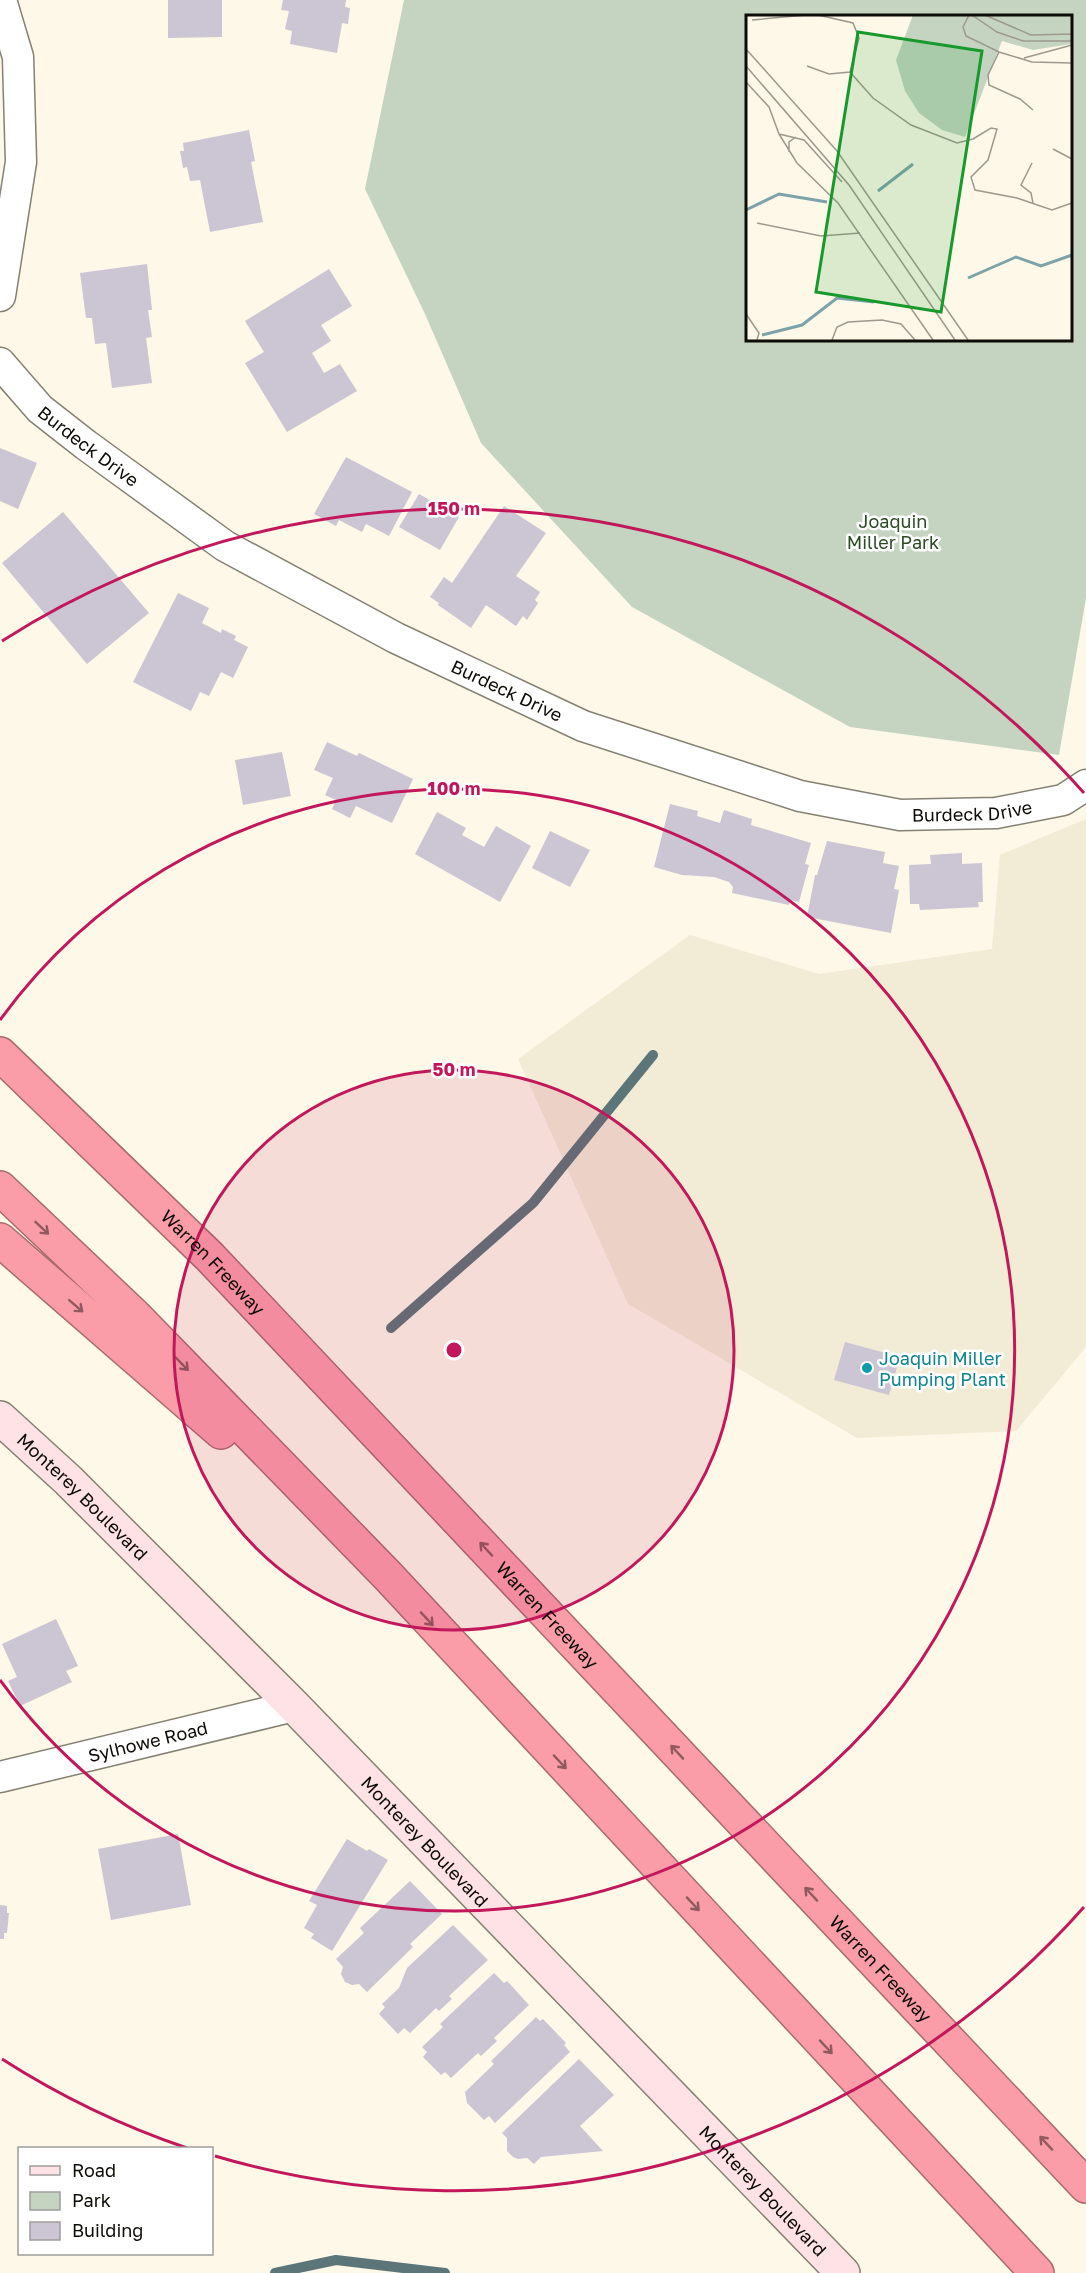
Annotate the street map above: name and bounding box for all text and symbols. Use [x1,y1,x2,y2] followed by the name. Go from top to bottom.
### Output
[746,15,1071,340] inset map
[34,401,143,491] street label: Burdeck Drive
[428,497,480,519] text: 150 m
[847,510,939,553] park label: Joaquin Miller Park
[448,655,566,726] street label: Burdeck Drive
[428,777,480,799] text: 100 m
[912,795,1034,826] street label: Burdeck Drive
[433,1058,475,1080] text: 50 m
[157,1205,270,1319] street label: Warren Freeway
[35,1221,50,1235] one-way arrow
[68,1299,83,1313] one-way arrow
[444,1340,464,1360] centre of rings
[879,1347,1006,1390] place label: Joaquin Miller Pumping Plant
[175,1357,189,1372] one-way arrow
[860,1361,874,1375] marker: Joaquin Miller Pumping Plant
[13,1428,153,1565] street label: Monterey Boulevard
[479,1542,493,1557] one-way arrow
[492,1557,603,1673] street label: Warren Freeway
[420,1612,435,1627] one-way arrow
[86,1716,210,1766] street label: Sylhowe Road
[670,1745,685,1760] one-way arrow
[553,1754,567,1769] one-way arrow
[357,1771,493,1911] street label: Monterey Boulevard
[804,1887,818,1902] one-way arrow
[686,1897,701,1912] one-way arrow
[825,1910,937,2027] street label: Warren Freeway
[819,2039,833,2054] one-way arrow
[695,2121,831,2260] street label: Monterey Boulevard
[1039,2136,1053,2151] one-way arrow
[18,2147,213,2255] legend
[72,2159,116,2181] text: Road
[72,2189,111,2211] text: Park
[72,2219,143,2241] text: Building

